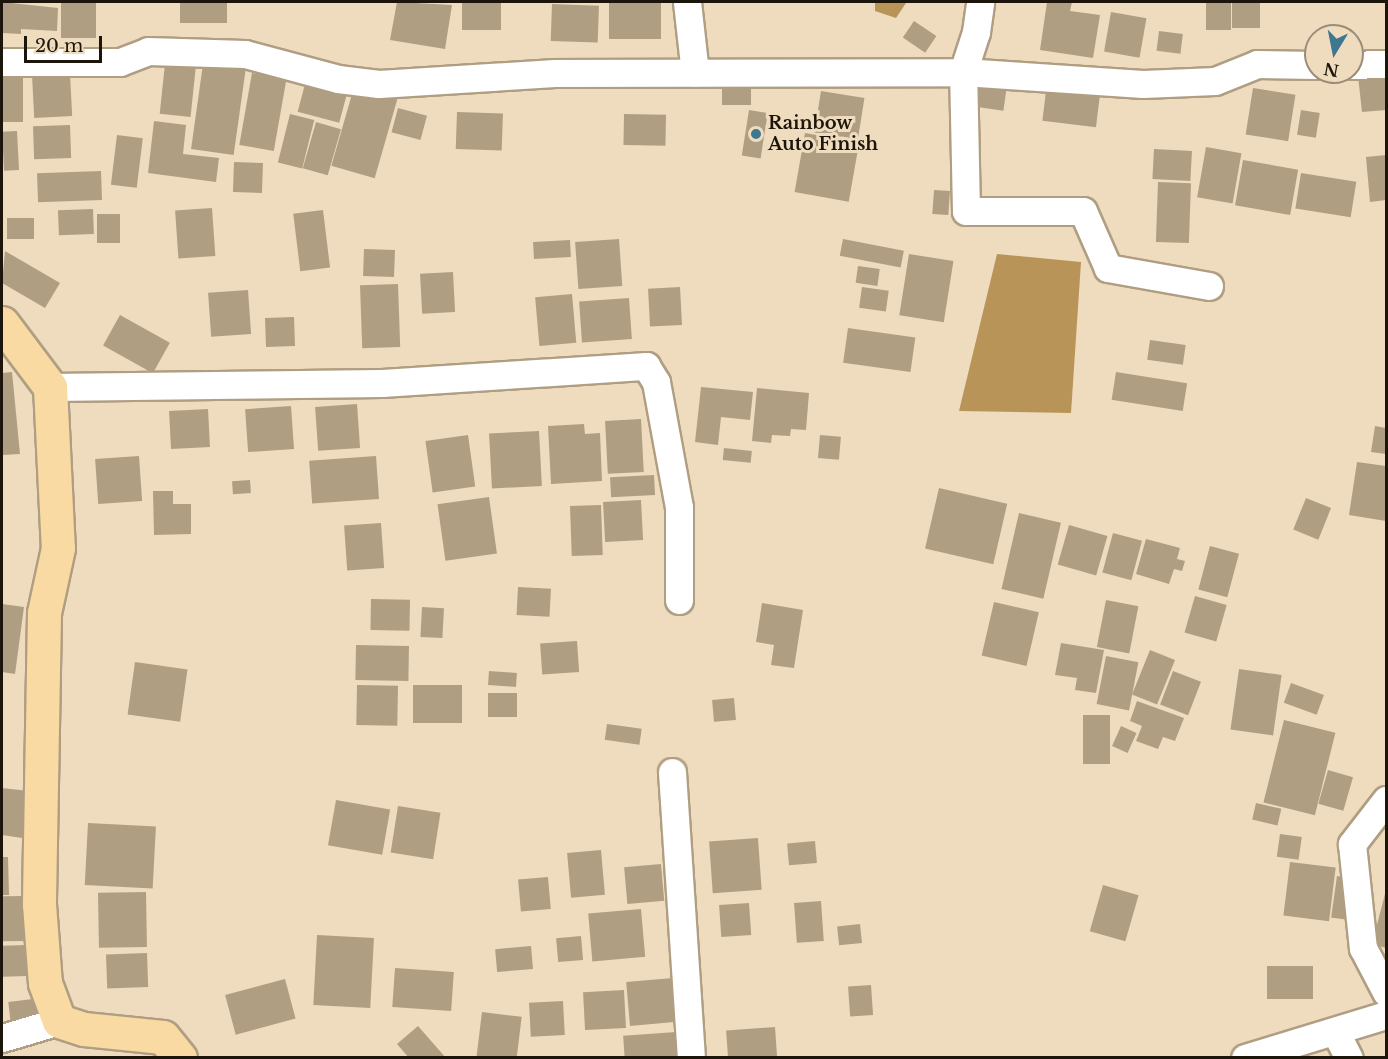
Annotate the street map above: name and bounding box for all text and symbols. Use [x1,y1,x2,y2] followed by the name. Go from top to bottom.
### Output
[27,24,105,62] scale bar
[1304,24,1364,84] north arrow
[35,35,83,57] text: 20 m
[1322,59,1340,81] text: N
[768,113,878,156] place label: Rainbow Auto Finish
[749,127,763,141] marker: Rainbow Auto Finish

